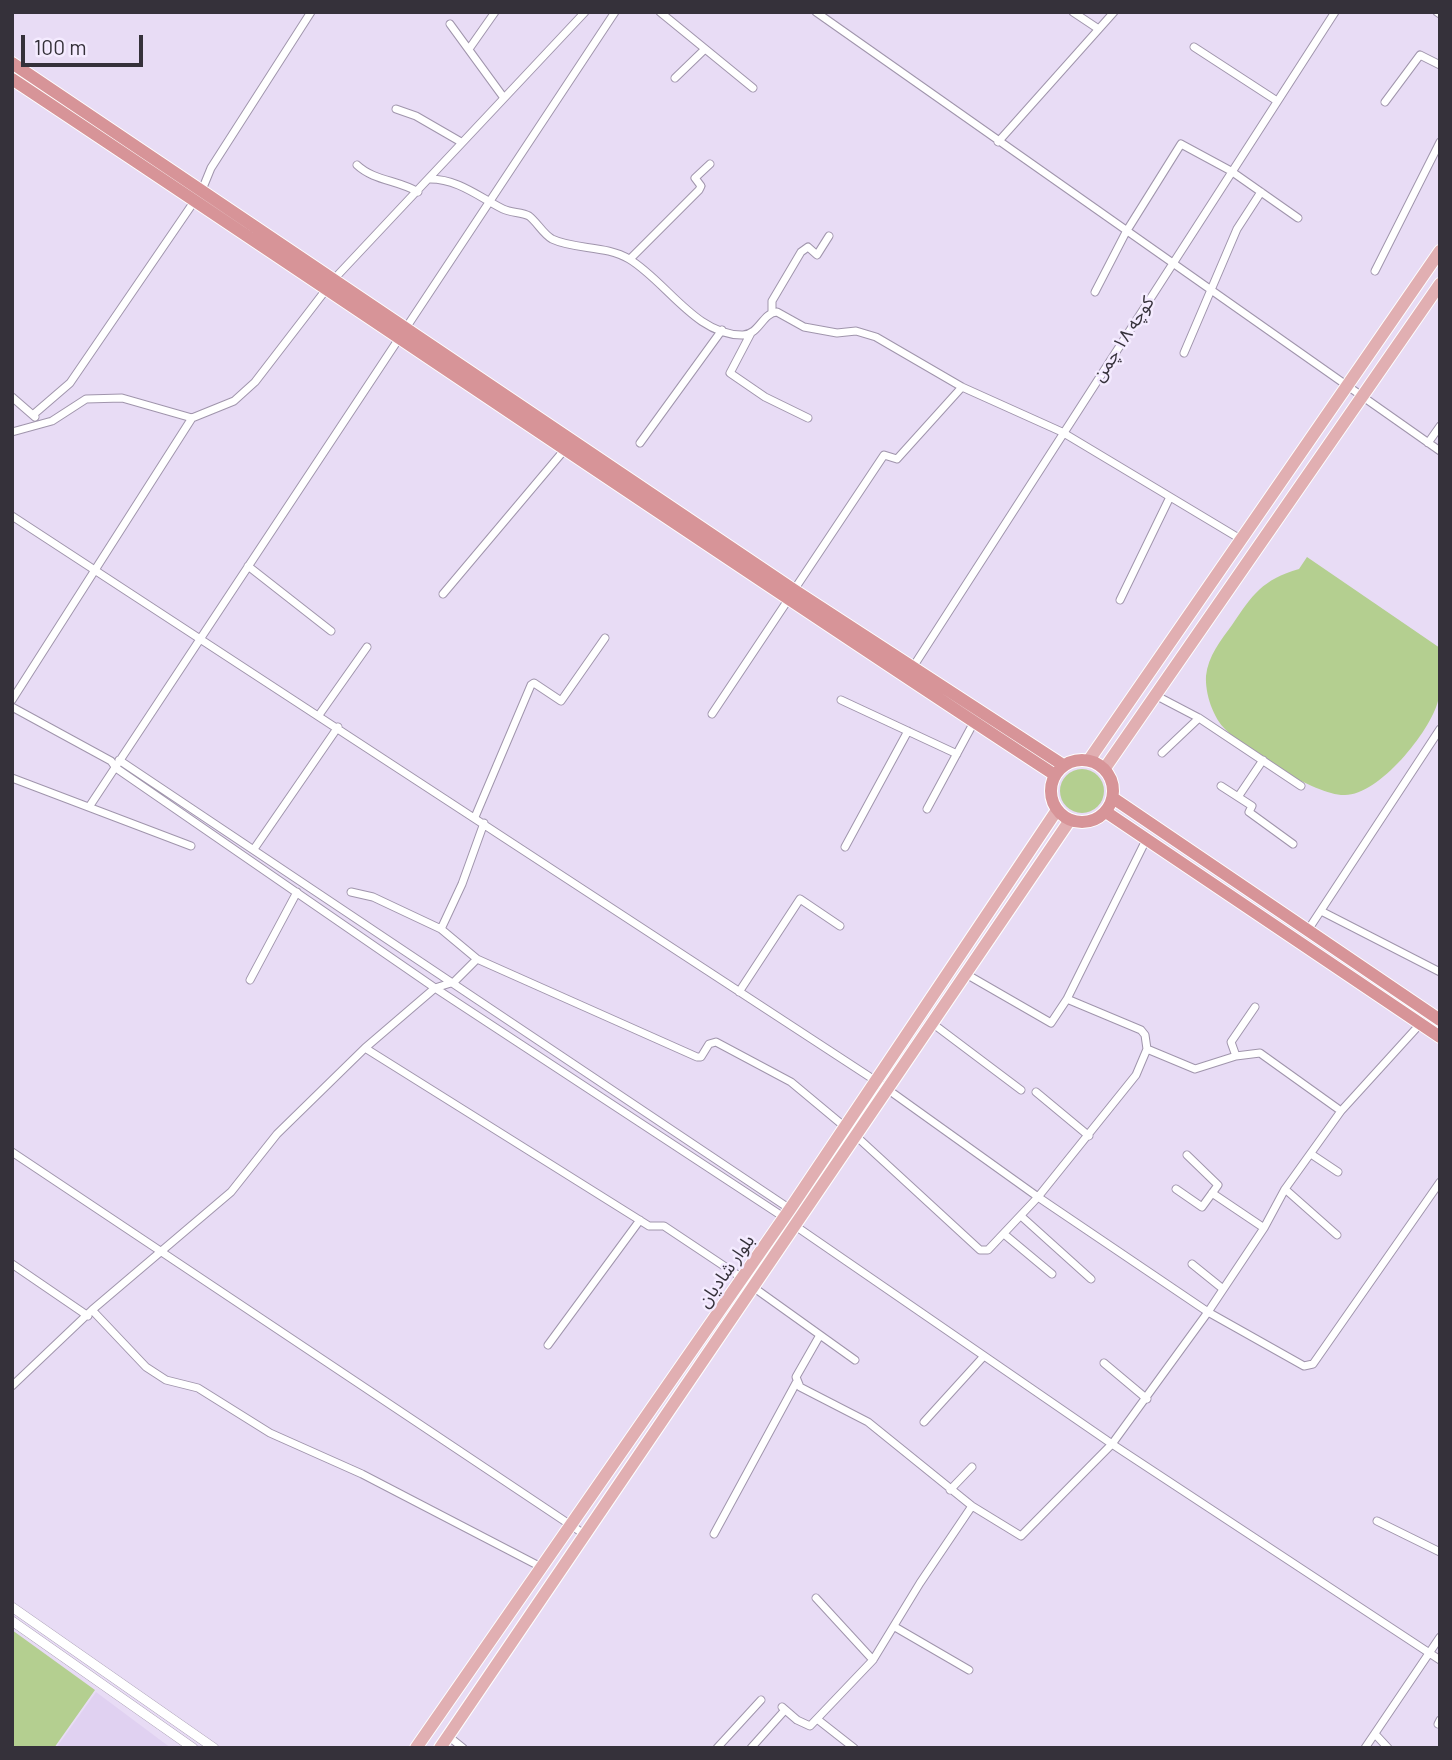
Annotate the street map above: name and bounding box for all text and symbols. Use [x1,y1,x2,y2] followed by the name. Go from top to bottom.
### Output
[24,21,147,65] scale bar
[34,34,87,59] text: 100 m
[1087,292,1159,386] street label: كوچه ١٨ چمن
[693,1230,759,1312] street label: بلوار شادیان

